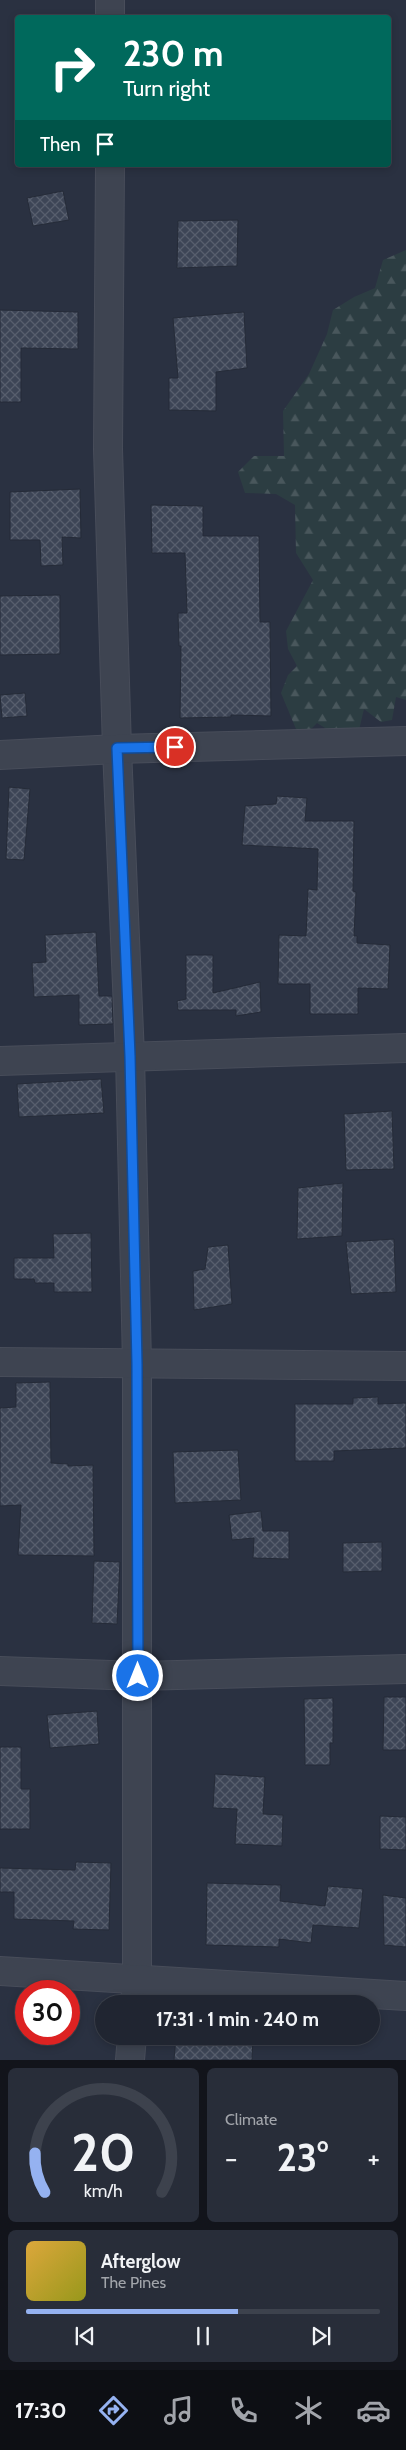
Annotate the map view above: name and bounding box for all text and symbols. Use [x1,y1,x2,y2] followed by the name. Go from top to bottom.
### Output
[123,32,223,75] text: 230 m
[40,35,105,100] icon: right
[123,75,210,102] text: Turn right
[91,130,119,158] icon: arrive
[40,133,81,156] text: Then
[154,726,196,768] pin
[161,733,189,761] icon: arrive
[111,1649,163,1701] position arrow
[15,1980,80,2045] speed limit sign: 30
[156,2008,319,2031] text: 17:31 · 1 min · 240 m
[225,2110,277,2129] text: Climate
[71,2121,136,2184] text: 20
[277,2134,328,2181] text: 23°
[225,2141,237,2175] text: −
[368,2141,380,2175] text: +
[84,2180,123,2201] text: km/h
[101,2250,181,2273] text: Afterglow
[101,2273,166,2292] text: The Pines
[71,2322,99,2350] icon: previous
[189,2322,217,2350] icon: pause
[307,2322,335,2350] icon: next
[96,2393,131,2428] icon: directions
[161,2393,196,2428] icon: music
[226,2393,261,2428] icon: phone
[291,2393,326,2428] icon: climate
[356,2393,391,2428] icon: car
[15,2397,67,2424] text: 17:30

